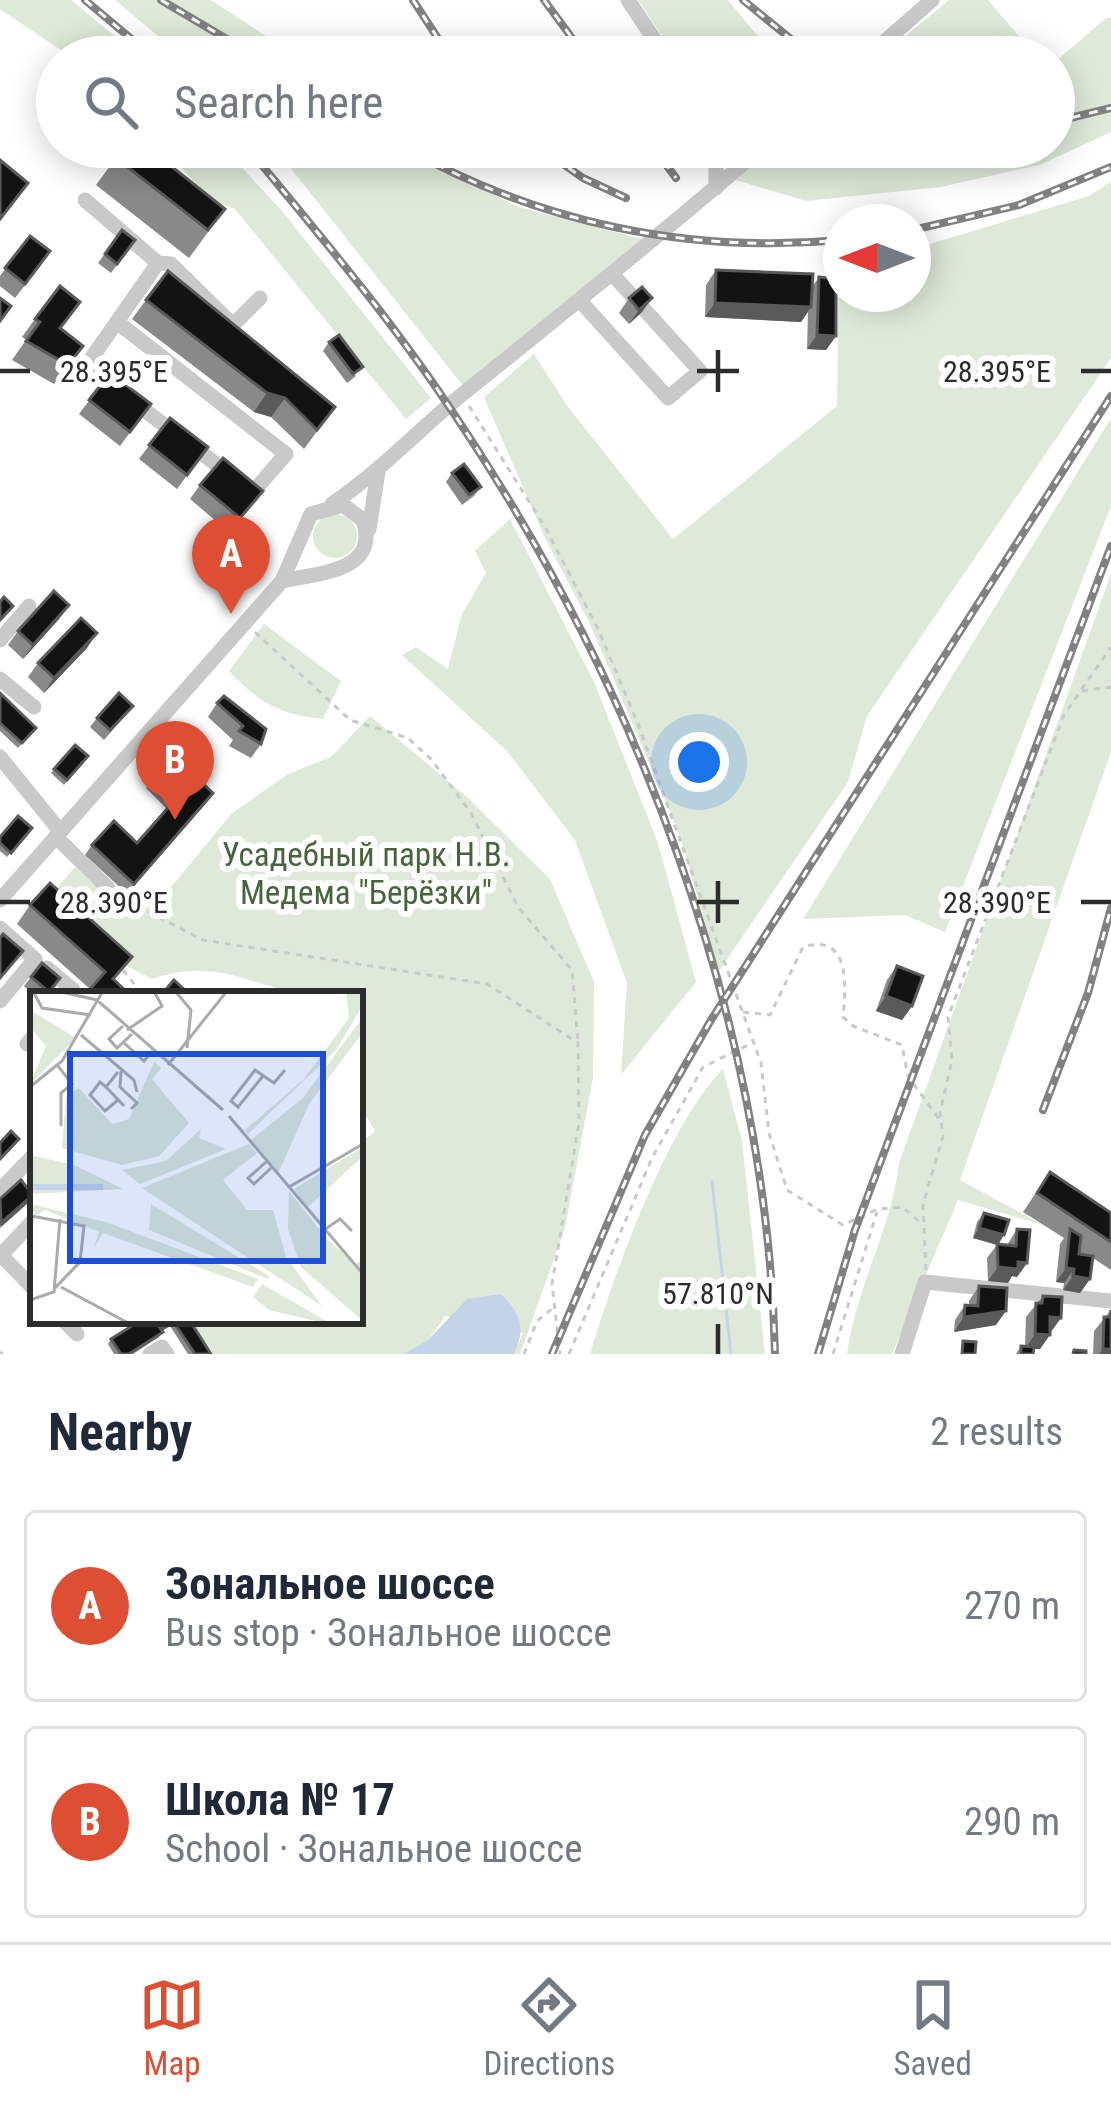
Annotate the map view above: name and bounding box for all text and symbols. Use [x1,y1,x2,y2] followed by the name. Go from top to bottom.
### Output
[36,36,1075,168] search box
[78,69,144,135] icon: search
[174,76,383,129] text: Search here
[823,204,931,312] north arrow
[60,354,168,389] text: 28.395°E
[943,354,1051,389] text: 28.395°E
[192,515,270,614] pin: A
[136,721,214,820] pin: B
[669,732,729,792] your location
[222,835,510,912] park label: Усадебный парк Н.В. Медема "Берёзки"
[60,885,168,920] text: 28.390°E
[943,885,1051,920] text: 28.390°E
[30,991,363,1324] inset map
[662,1276,774,1311] text: 57.810°N
[48,1403,192,1462] text: Nearby
[930,1409,1063,1455] text: 2 results
[165,1557,495,1610] text: Зональное шоссе
[78,1583,102,1629] text: A
[964,1583,1060,1629] text: 270 m
[165,1610,612,1656] text: Bus stop · Зональное шоссе
[165,1773,395,1826] text: Школа № 17
[79,1799,101,1845] text: B
[964,1799,1060,1845] text: 290 m
[165,1826,582,1872] text: School · Зональное шоссе
[139,1972,205,2083] tab: Map
[483,1972,615,2083] tab: Directions
[893,1972,972,2083] tab: Saved

